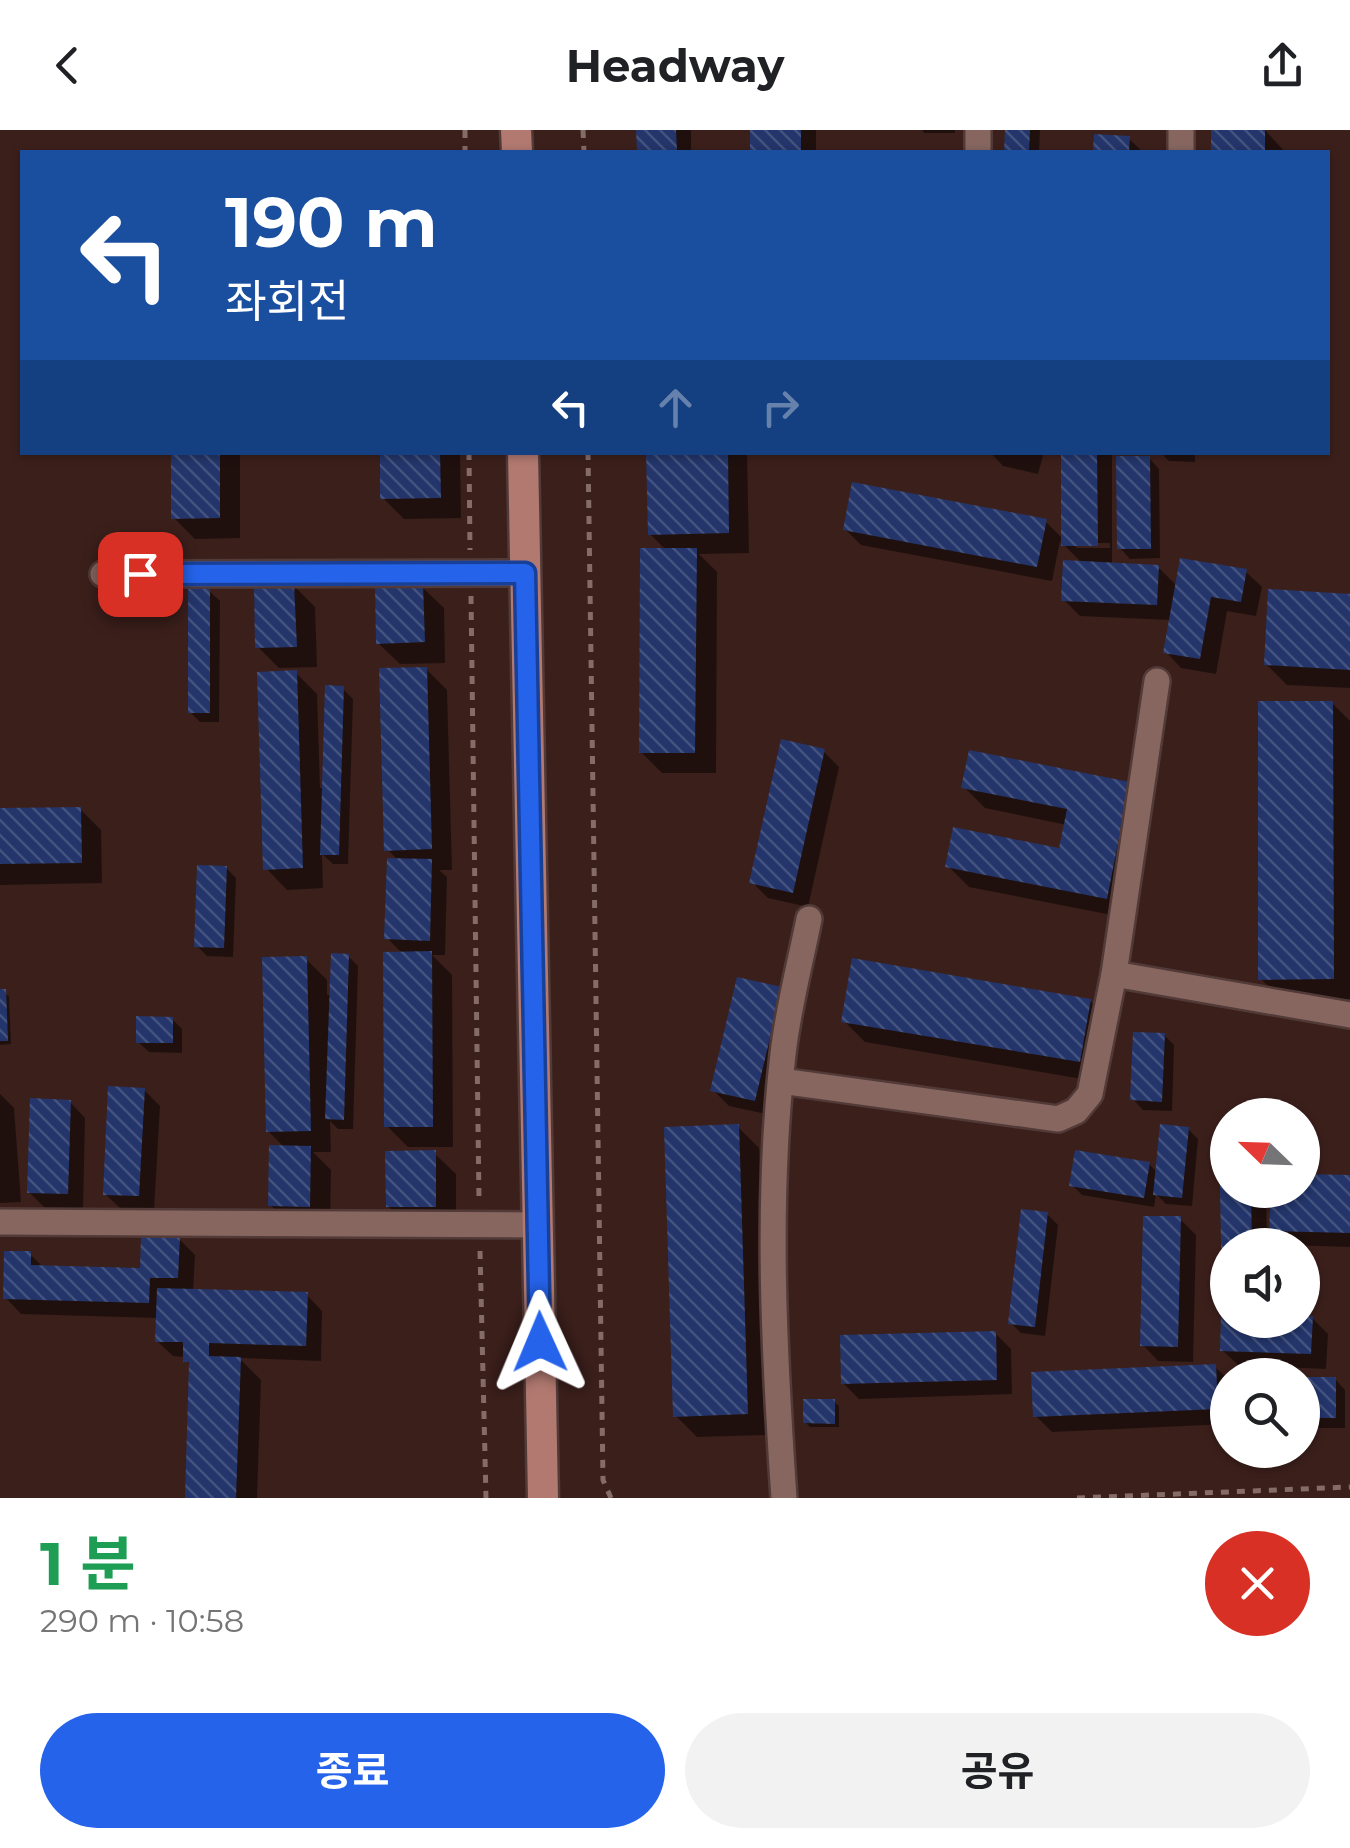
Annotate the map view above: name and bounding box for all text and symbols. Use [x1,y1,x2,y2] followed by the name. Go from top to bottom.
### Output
[40,38,95,93] icon: back
[566,38,784,93] text: Headway
[1255,38,1310,93] icon: share
[225,179,438,265] text: 190 m
[60,190,190,320] icon: left
[225,273,349,328] text: 좌회전
[543,380,598,435] icon: left
[648,380,703,435] icon: ahead
[753,380,808,435] icon: right
[98,532,183,617] pin
[113,547,168,602] icon: arrive
[1210,1098,1320,1208] north arrow
[1210,1098,1320,1468] map controls
[1210,1228,1320,1338] button: sound
[488,1290,592,1394] position arrow
[1210,1358,1320,1468] button: search
[40,1527,136,1600] text: 1 분
[1205,1531,1310,1636] button: close
[40,1601,244,1640] text: 290 m · 10:58
[40,1713,665,1828] button: 종료
[685,1713,1310,1828] button: 공유

